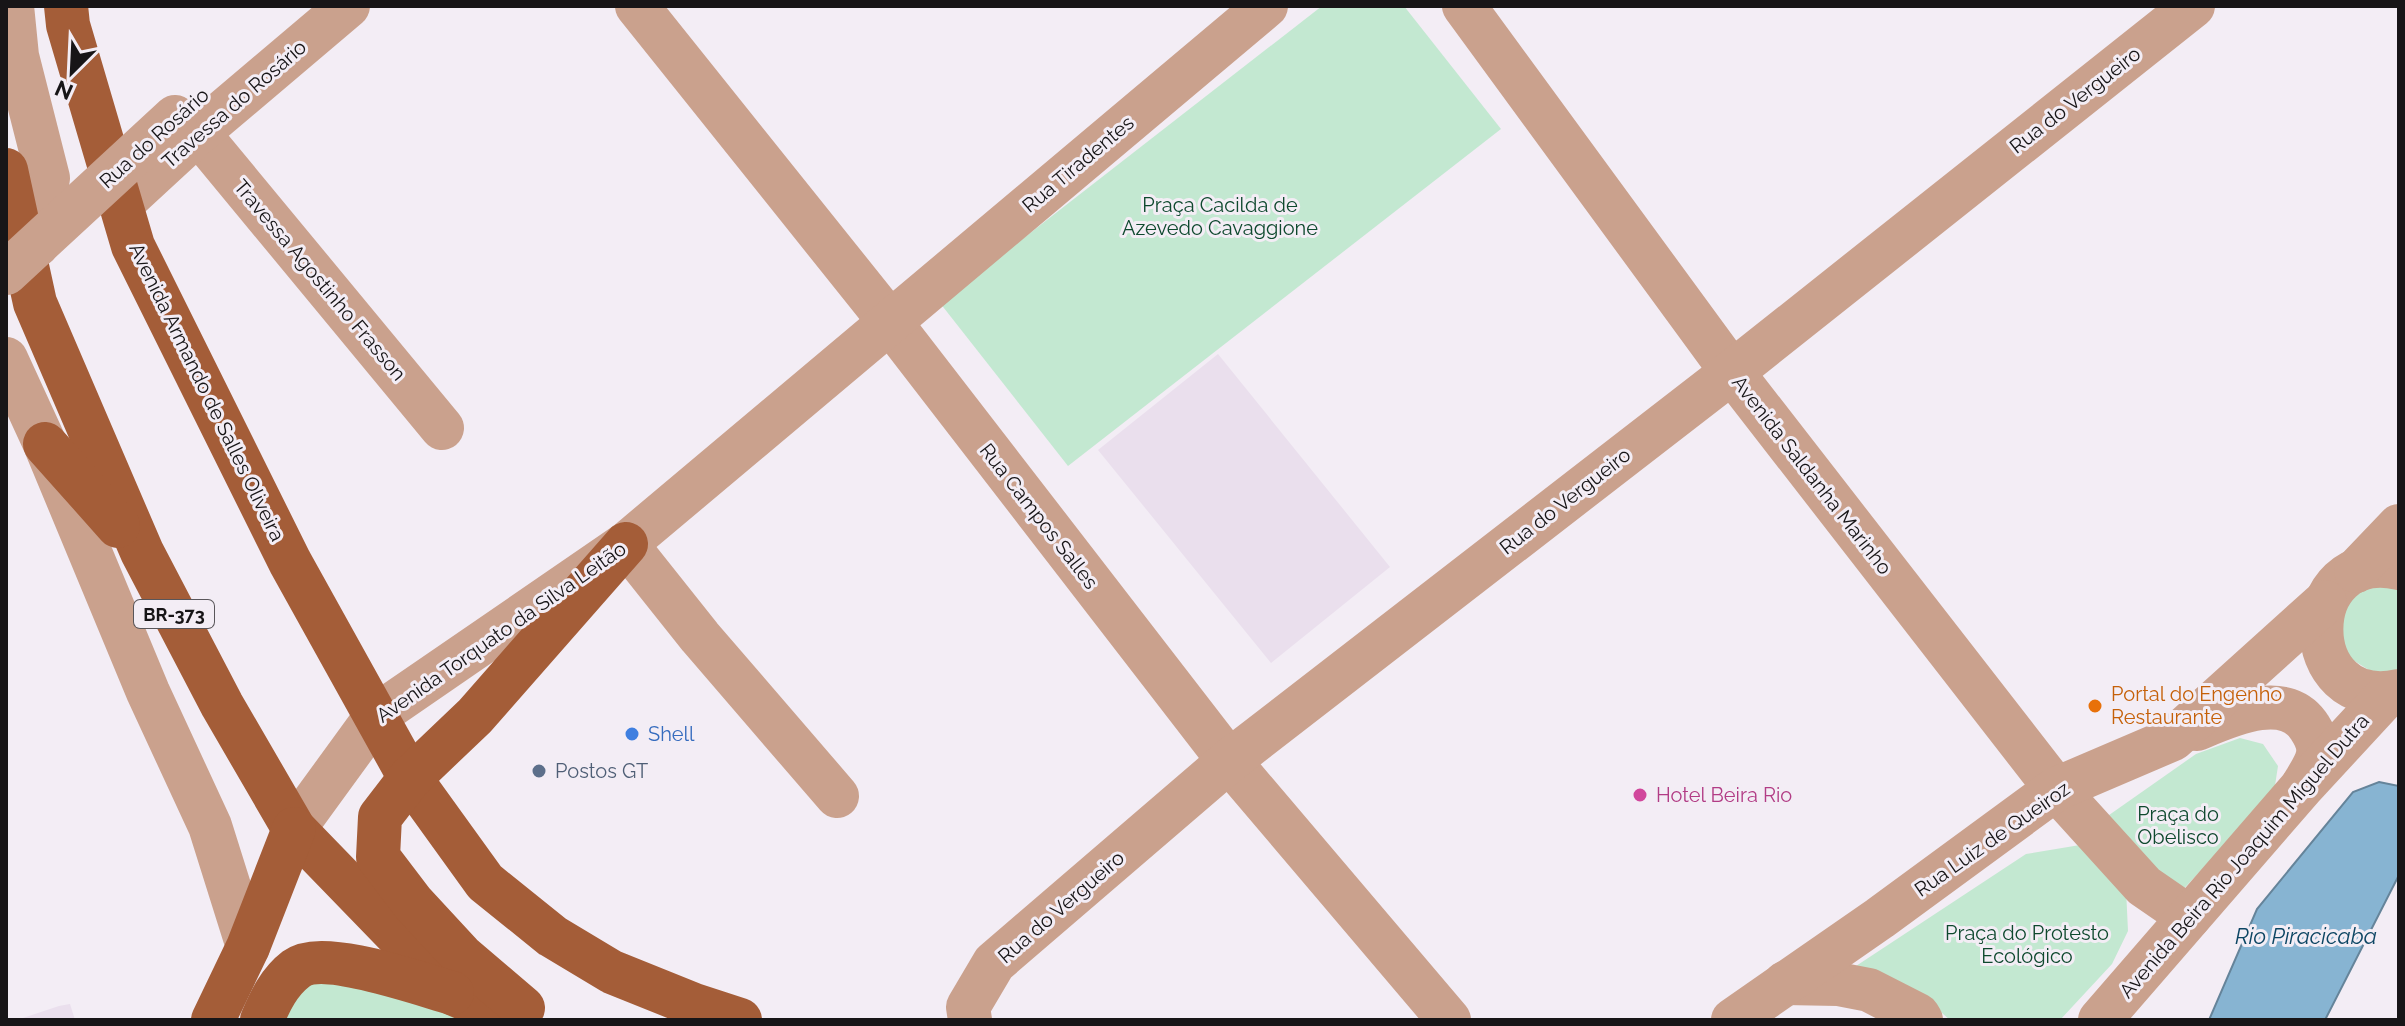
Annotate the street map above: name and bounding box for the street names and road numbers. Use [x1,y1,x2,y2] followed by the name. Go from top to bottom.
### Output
[157,35,311,173] street label: Travessa do Rosário
[2005,41,2145,158] street label: Rua do Vergueiro
[94,83,214,193] street label: Rua do Rosário
[1017,110,1139,218] street label: Rua Tiradentes
[229,175,411,385] street label: Travessa Agostinho Frasson
[124,239,290,545] street label: Avenida Armando de Salles Oliveira
[1727,371,1897,579] street label: Avenida Saldanha Marinho
[975,438,1103,594] street label: Rua Campos Salles
[1495,442,1635,559] street label: Rua do Vergueiro
[371,536,631,728] street label: Avenida Torquato da Silva Leitão
[134,600,214,628] road number: BR-373
[2114,709,2374,1003] street label: Avenida Beira Rio Joaquim Miguel Dutra
[1910,776,2074,902] street label: Rua Luiz de Queiroz
[993,846,1129,968] street label: Rua do Vergueiro

